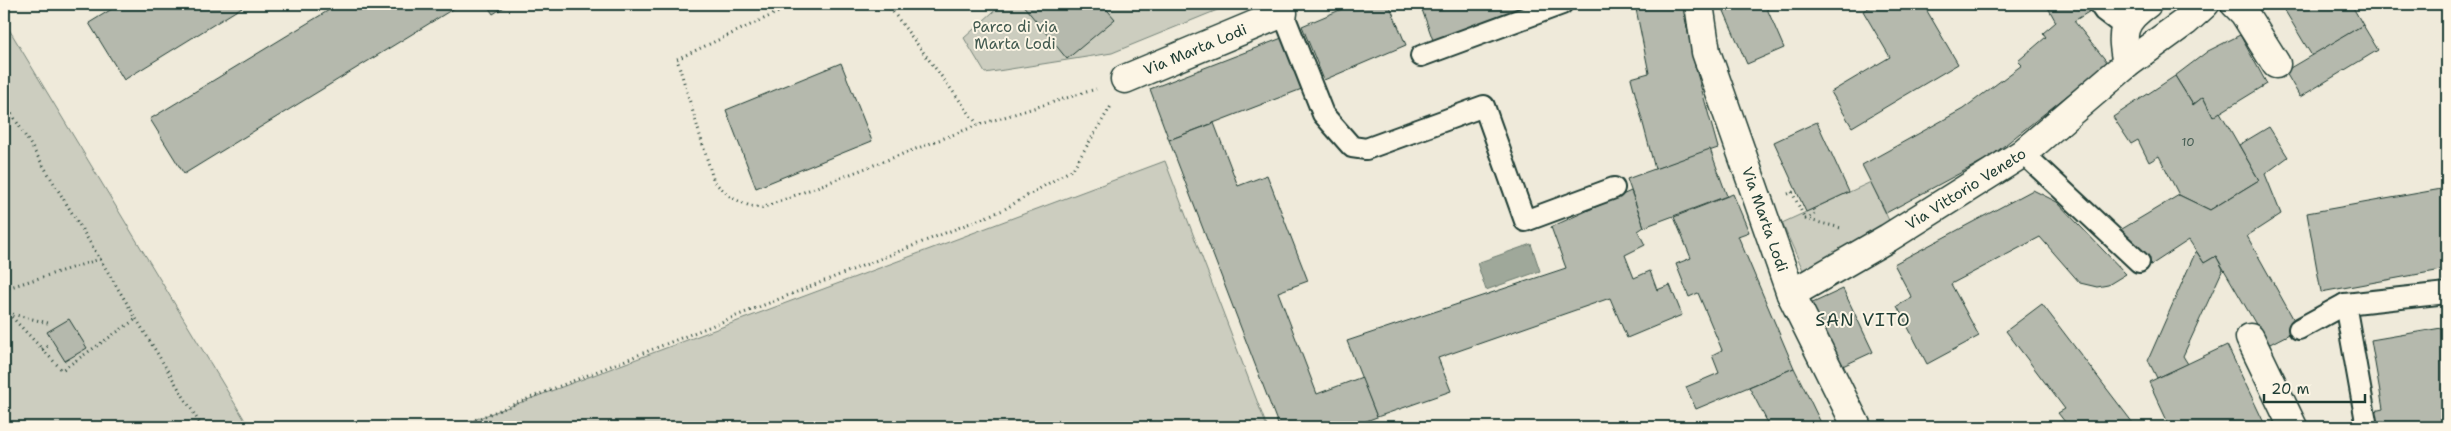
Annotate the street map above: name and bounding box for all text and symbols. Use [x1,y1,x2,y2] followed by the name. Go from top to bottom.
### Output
[973,17,1058,54] park label: Parco di via Marta Lodi
[1140,19,1250,80] street label: Via Marta Lodi
[2181,134,2195,150] house number: 10
[1902,144,2030,234] street label: Via Vittorio Veneto
[1737,164,1792,275] street label: Via Marta Lodi
[1815,308,1911,332] district label: SAN VITO
[2264,371,2365,403] scale bar
[2271,379,2310,399] text: 20 m

